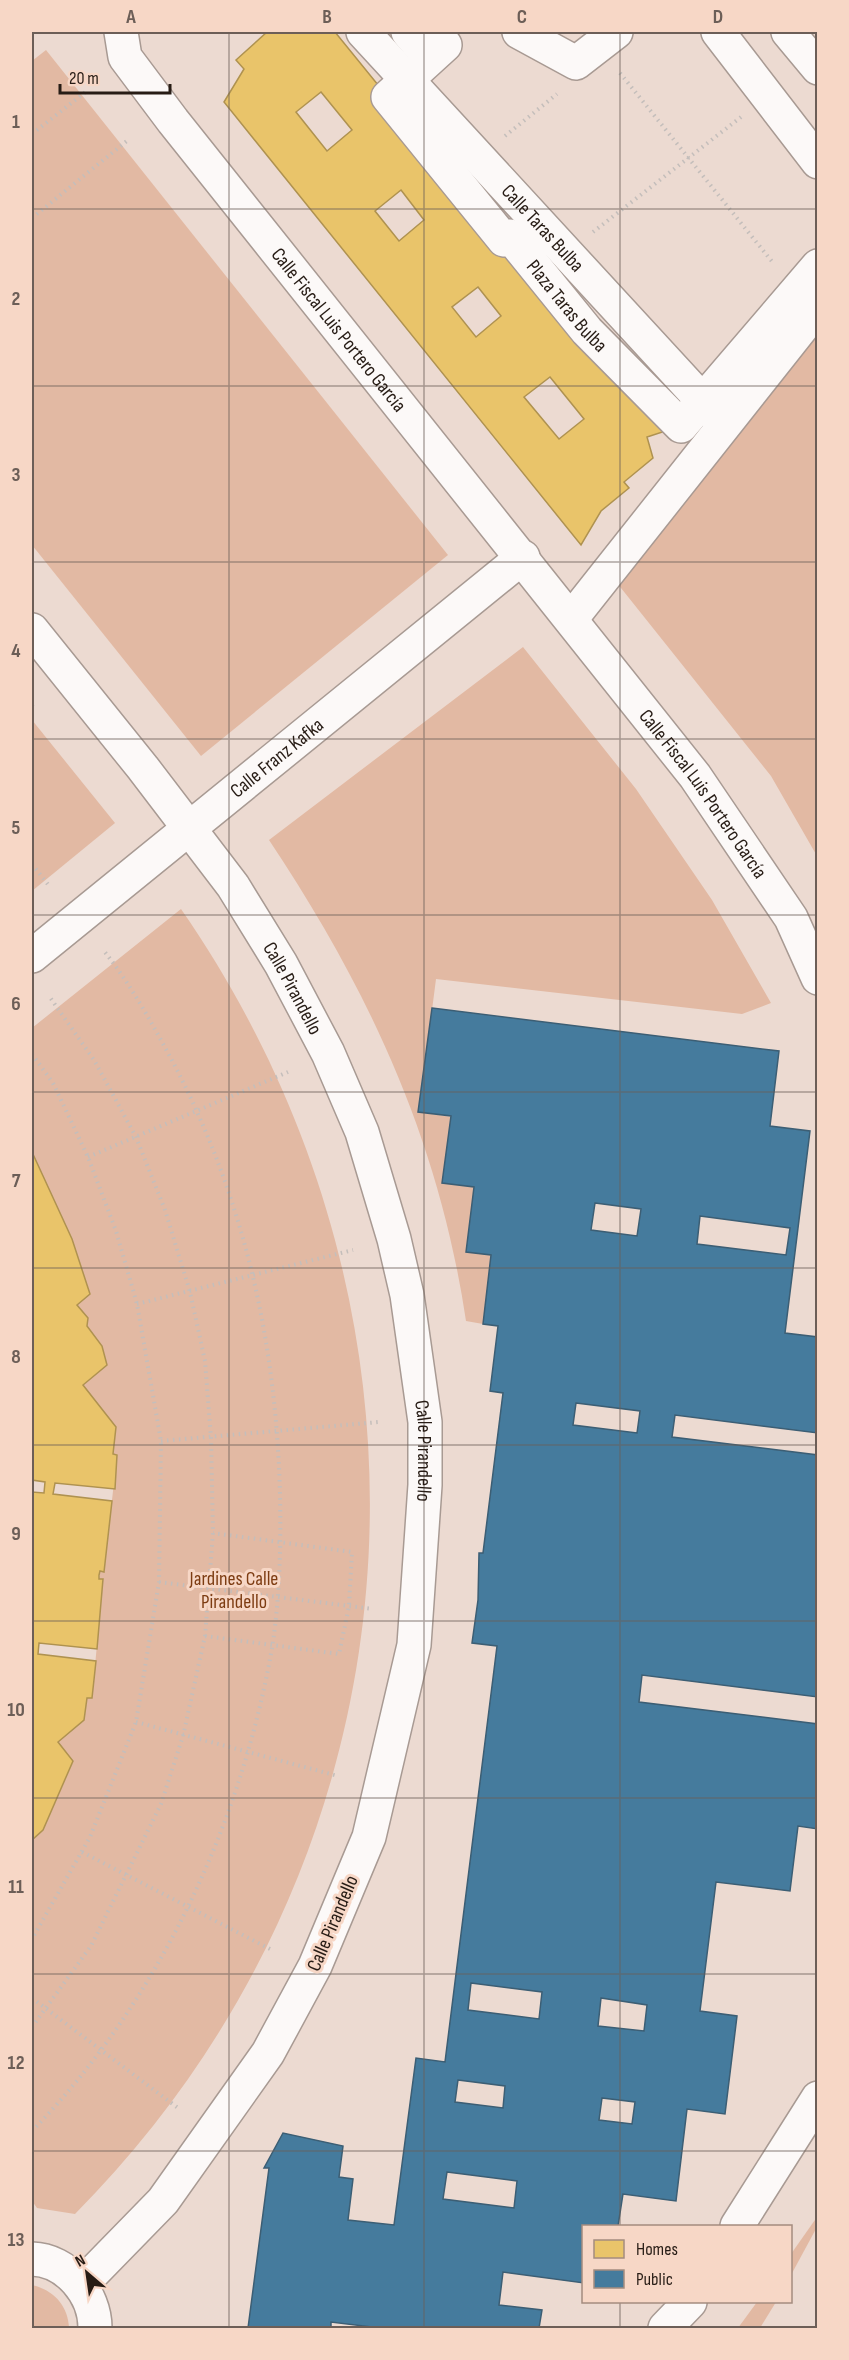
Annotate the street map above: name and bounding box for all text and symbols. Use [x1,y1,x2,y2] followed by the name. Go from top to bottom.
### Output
[125,5,136,29] text: A
[322,5,332,29] text: B
[517,5,527,29] text: C
[713,5,723,29] text: D
[60,57,170,95] scale bar
[69,68,99,89] text: 20 m
[12,110,20,134] text: 1
[496,179,589,277] street label: Calle Taras Bulba
[266,243,411,417] street label: Calle Fiscal Luis Portero García
[521,255,612,357] street label: Plaza Taras Bulba
[12,287,20,311] text: 2
[12,463,21,487] text: 3
[11,639,21,663] text: 4
[633,705,772,883] street label: Calle Fiscal Luis Portero García
[226,713,329,803] street label: Calle Franz Kafka
[12,816,21,840] text: 5
[257,938,327,1039] street label: Calle Pirandello
[11,992,21,1016] text: 6
[12,1169,21,1193] text: 7
[11,1345,21,1369] text: 8
[409,1399,436,1502] street label: Calle Pirandello
[11,1522,21,1546] text: 9
[189,1567,278,1614] park label: Jardines Calle Pirandello
[7,1698,25,1722] text: 10
[302,1872,364,1975] street label: Calle Pirandello
[8,1875,24,1899] text: 11
[8,2051,24,2075] text: 12
[582,2225,792,2303] legend
[8,2228,24,2252] text: 13
[636,2239,678,2260] text: Homes
[57,2243,117,2303] north arrow
[72,2251,89,2272] text: N
[636,2269,673,2290] text: Public

